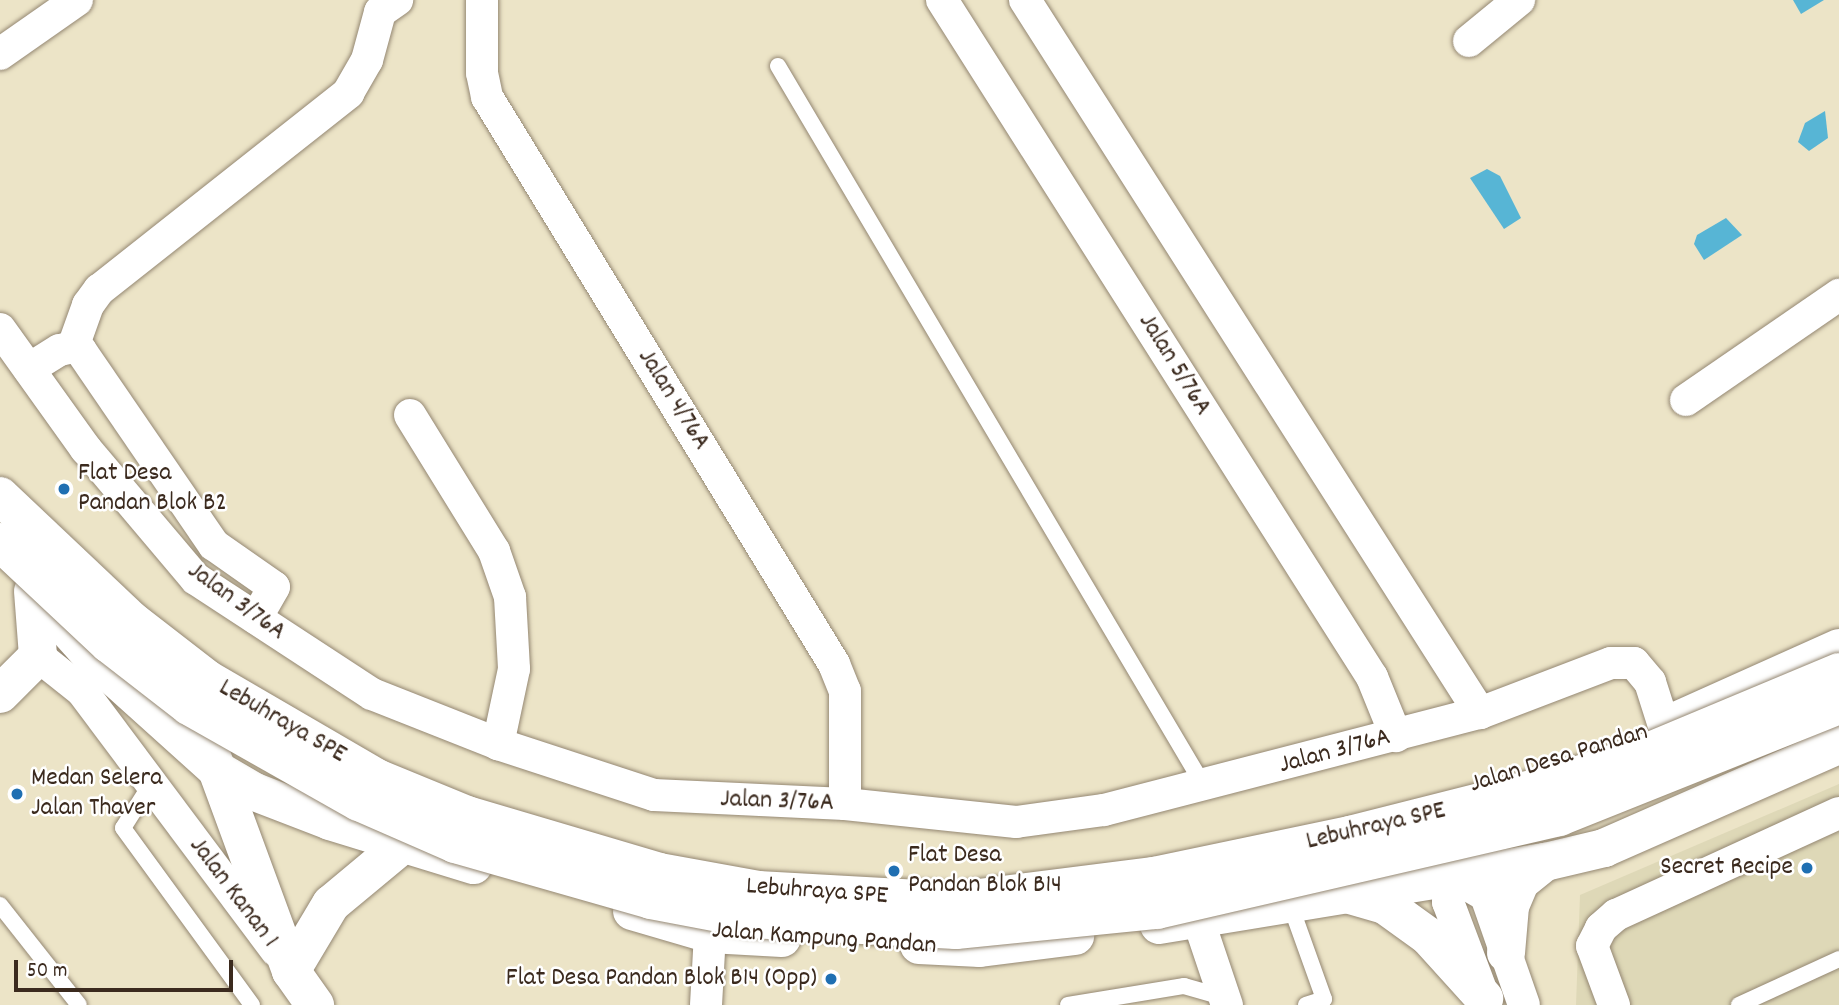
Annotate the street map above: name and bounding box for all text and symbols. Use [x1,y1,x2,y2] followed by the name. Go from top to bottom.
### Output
[1130,308,1218,422] street label: Jalan 5/76A
[630,344,716,456] street label: Jalan 4/76A
[78,458,227,520] place label: Flat Desa Pandan Blok B2
[56,481,72,497] marker: Flat Desa Pandan Blok B2
[181,556,291,648] street label: Jalan 3/76A
[213,673,351,771] street label: Lebuhraya SPE
[1466,717,1652,801] street label: Jalan Desa Pandan
[1276,722,1394,782] street label: Jalan 3/76A
[31,763,162,824] place label: Medan Selera Jalan Thaver
[720,784,834,820] street label: Jalan 3/76A
[9,786,25,802] marker: Medan Selera Jalan Thaver
[1303,796,1449,858] street label: Lebuhraya SPE
[181,832,285,954] street label: Jalan Kanan 1
[908,840,1062,902] place label: Flat Desa Pandan Blok B14
[1660,852,1793,884] place label: Secret Recipe
[1799,860,1815,876] marker: Secret Recipe
[886,863,902,879] marker: Flat Desa Pandan Blok B14
[745,871,889,913] street label: Lebuhraya SPE
[711,916,937,962] street label: Jalan Kampung Pandan
[18,946,236,990] scale bar
[27,957,67,987] text: 50 m
[506,963,817,995] place label: Flat Desa Pandan Blok B14 (Opp)
[823,971,839,987] marker: Flat Desa Pandan Blok B14 (Opp)

